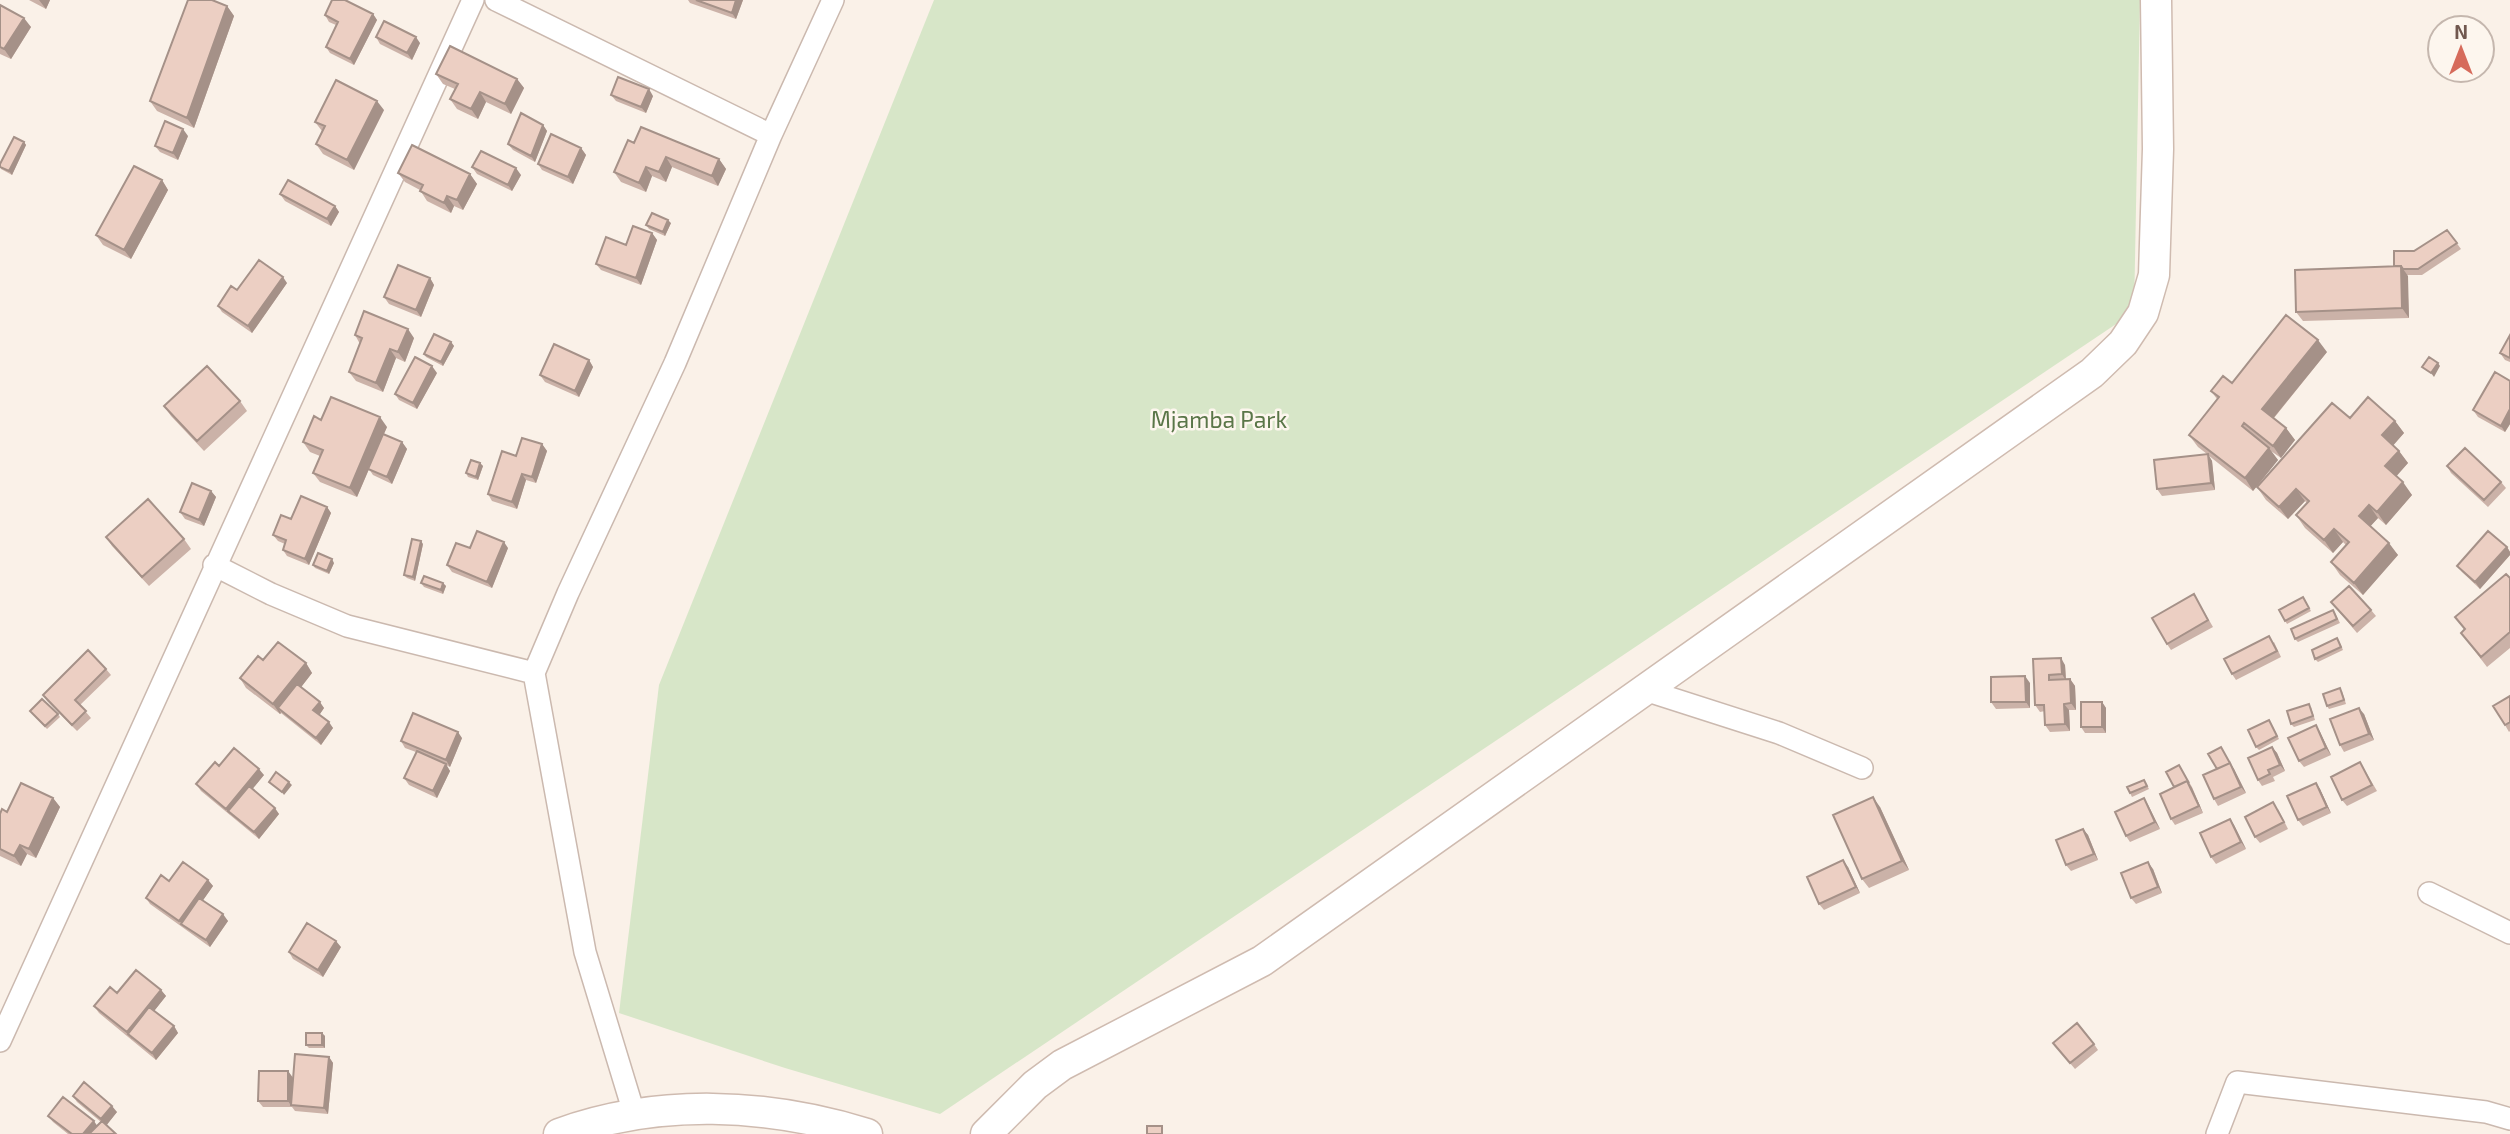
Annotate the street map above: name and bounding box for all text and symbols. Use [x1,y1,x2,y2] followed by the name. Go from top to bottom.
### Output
[2426,14,2496,84] north arrow
[2454,20,2468,43] text: N
[1151,405,1288,433] park label: Mjamba Park

